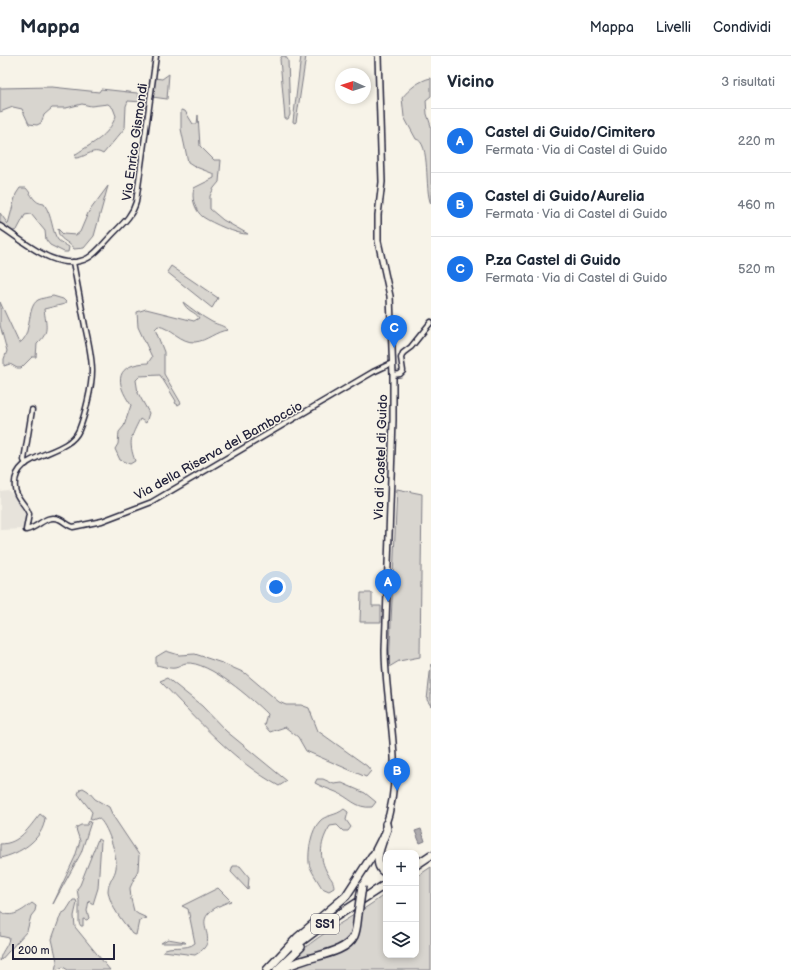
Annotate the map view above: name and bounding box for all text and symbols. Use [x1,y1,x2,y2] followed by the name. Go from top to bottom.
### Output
[20,16,80,39] text: Mappa
[590,19,634,36] text: Mappa
[656,19,691,36] text: Livelli
[713,19,771,36] text: Condividi
[335,68,371,104] north arrow
[447,72,494,92] text: Vicino
[721,74,775,90] text: 3 risultati
[119,82,151,202] street label: Via Enrico Gismondi
[485,123,655,142] text: Castel di Guido/Cimitero
[456,133,464,149] text: A
[738,133,775,149] text: 220 m
[485,142,667,158] text: Fermata · Via di Castel di Guido
[485,187,645,206] text: Castel di Guido/Aurelia
[455,197,465,213] text: B
[737,197,775,213] text: 460 m
[485,206,667,222] text: Fermata · Via di Castel di Guido
[485,251,621,270] text: P.za Castel di Guido
[455,261,465,277] text: C
[738,261,775,277] text: 520 m
[485,270,667,286] text: Fermata · Via di Castel di Guido
[381,315,407,348] pin: C
[371,394,391,520] street label: Via di Castel di Guido
[132,398,305,504] street label: Via della Riserva del Bamboccio
[375,569,401,602] pin: A
[266,577,286,597] your location
[384,758,410,791] pin: B
[383,850,419,958] map controls
[383,850,419,886] button: +
[383,886,419,922] button: −
[311,914,339,934] road number: SS1
[383,922,419,958] button: layers
[12,942,115,961] scale bar
[18,944,50,957] text: 200 m

